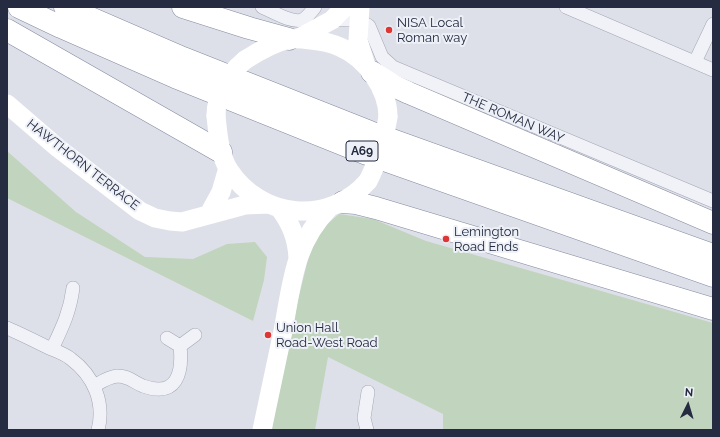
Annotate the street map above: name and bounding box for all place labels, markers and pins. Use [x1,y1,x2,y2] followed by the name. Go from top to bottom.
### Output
[397,15,467,46] place label: NISA Local Roman way
[384,25,394,35] marker: NISA Local Roman way
[454,224,519,255] place label: Lemington Road Ends
[441,234,451,244] marker: Lemington Road Ends
[276,320,378,351] place label: Union Hall Road-West Road
[263,330,273,340] marker: Union Hall Road-West Road

